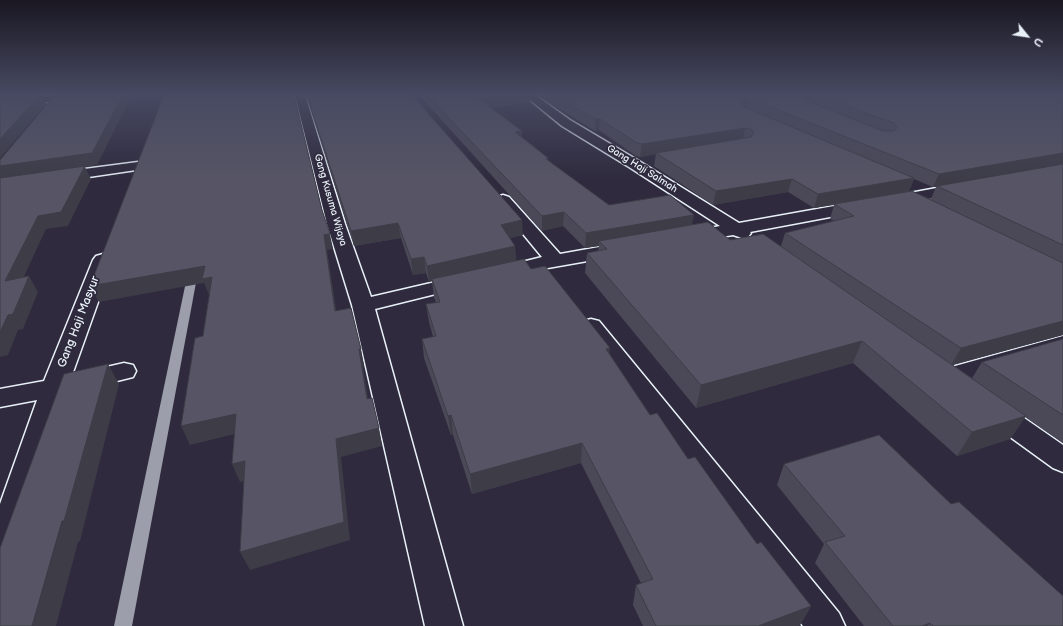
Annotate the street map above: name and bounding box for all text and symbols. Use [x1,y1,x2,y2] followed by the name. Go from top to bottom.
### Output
[1007,16,1047,56] north arrow
[1030,36,1045,49] text: U
[604,142,680,196] street label: Gang Haji Salmah
[311,153,349,247] street label: Gang Kusuma Wijaya
[55,274,103,370] street label: Gang Haji Masyur

